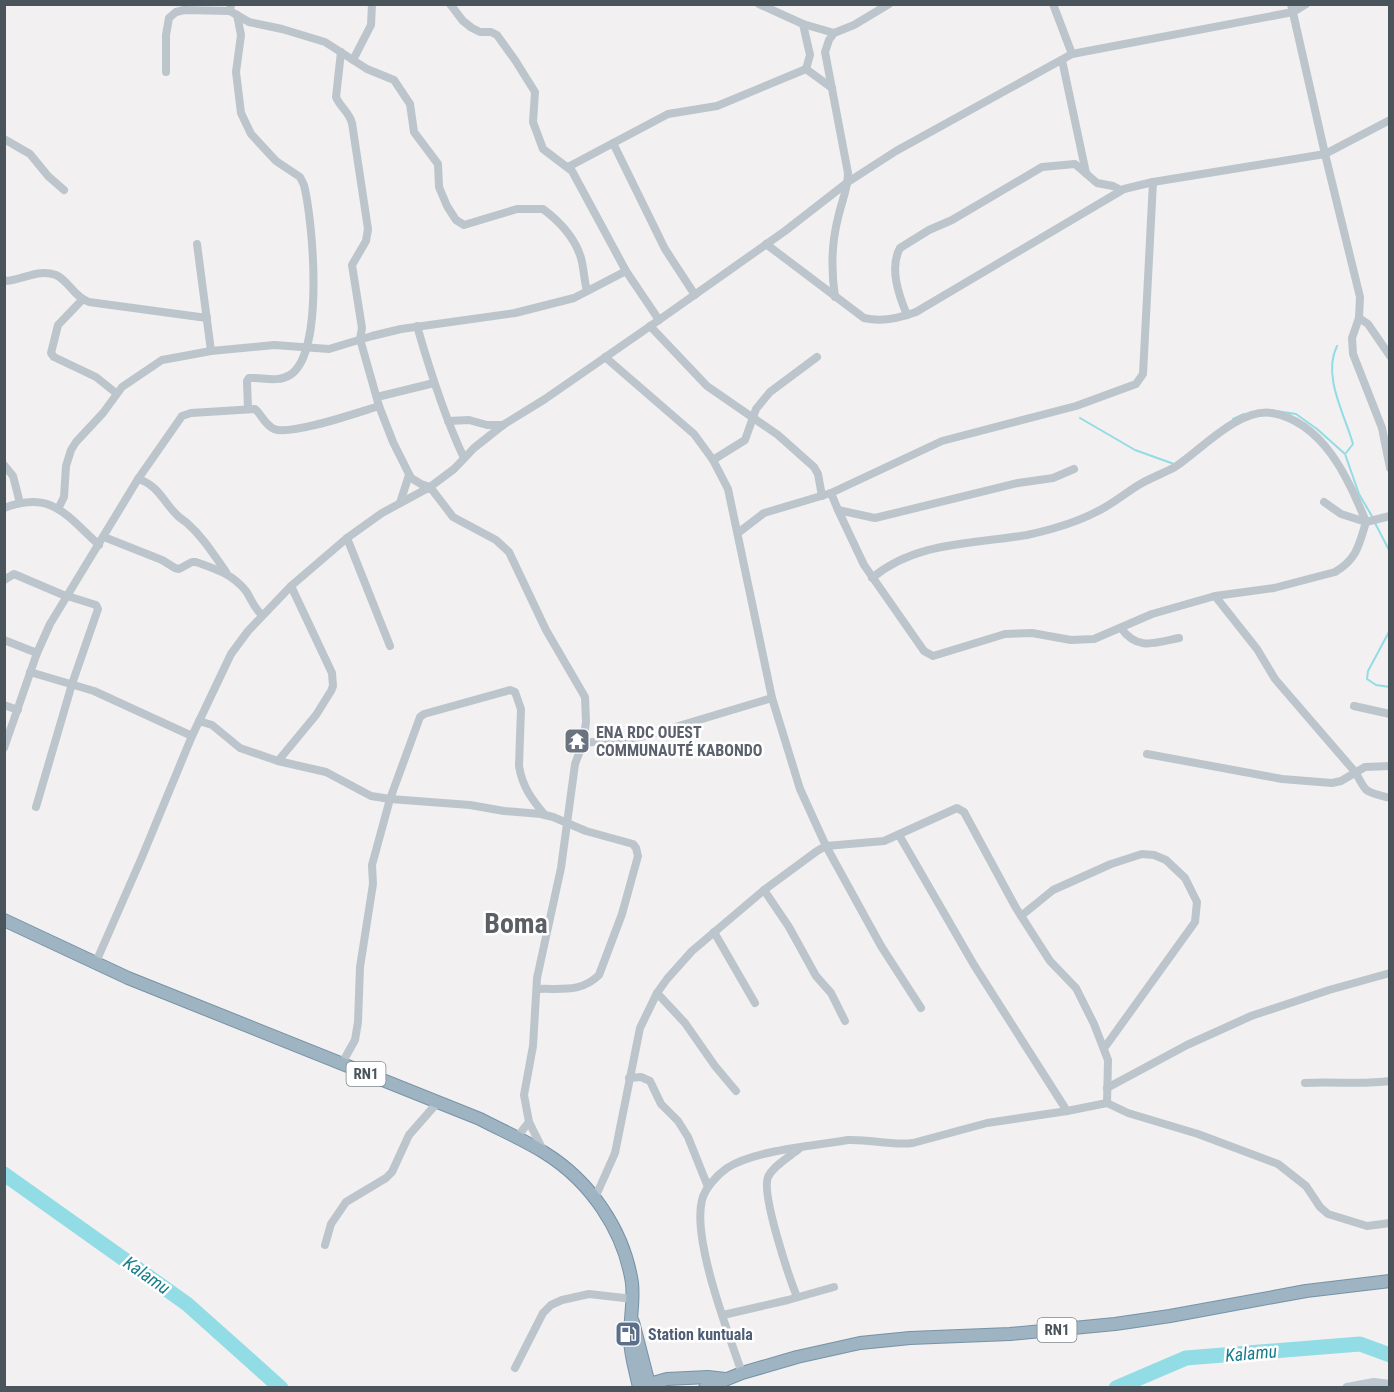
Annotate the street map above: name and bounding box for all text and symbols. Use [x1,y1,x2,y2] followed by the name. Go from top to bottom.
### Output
[596,723,762,760] place label: ENA RDC OUEST COMMUNAUTÉ KABONDO
[562,726,592,756] temple icon: ENA RDC OUEST COMMUNAUTÉ KABONDO
[484,907,548,940] district label: Boma
[346,1062,386,1086] road number: RN1
[120,1252,175,1299] water label: Kalamu
[1038,1318,1076,1342] road number: RN1
[613,1319,643,1349] fuel station icon: Station kuntuala
[648,1325,753,1344] place label: Station kuntuala
[1224,1340,1278,1366] water label: Kalamu

